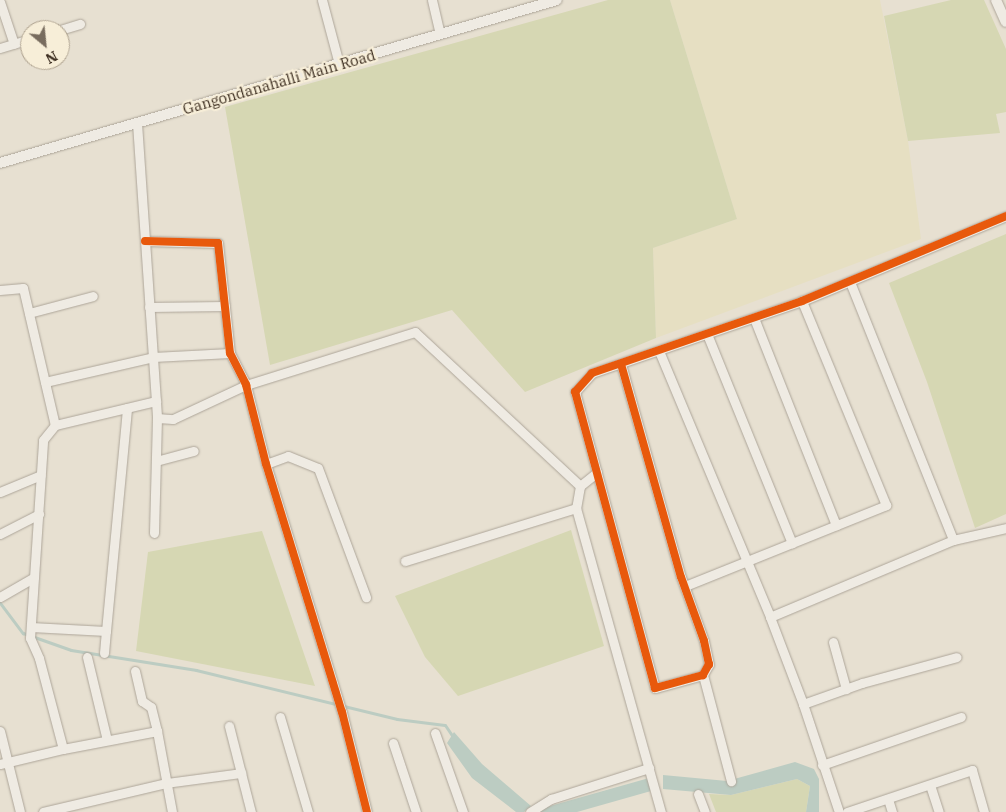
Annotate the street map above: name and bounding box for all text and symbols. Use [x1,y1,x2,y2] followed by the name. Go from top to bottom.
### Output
[20,20,70,70] north arrow
[181,46,377,118] street label: Gangondanahalli Main Road
[42,47,61,68] text: N

